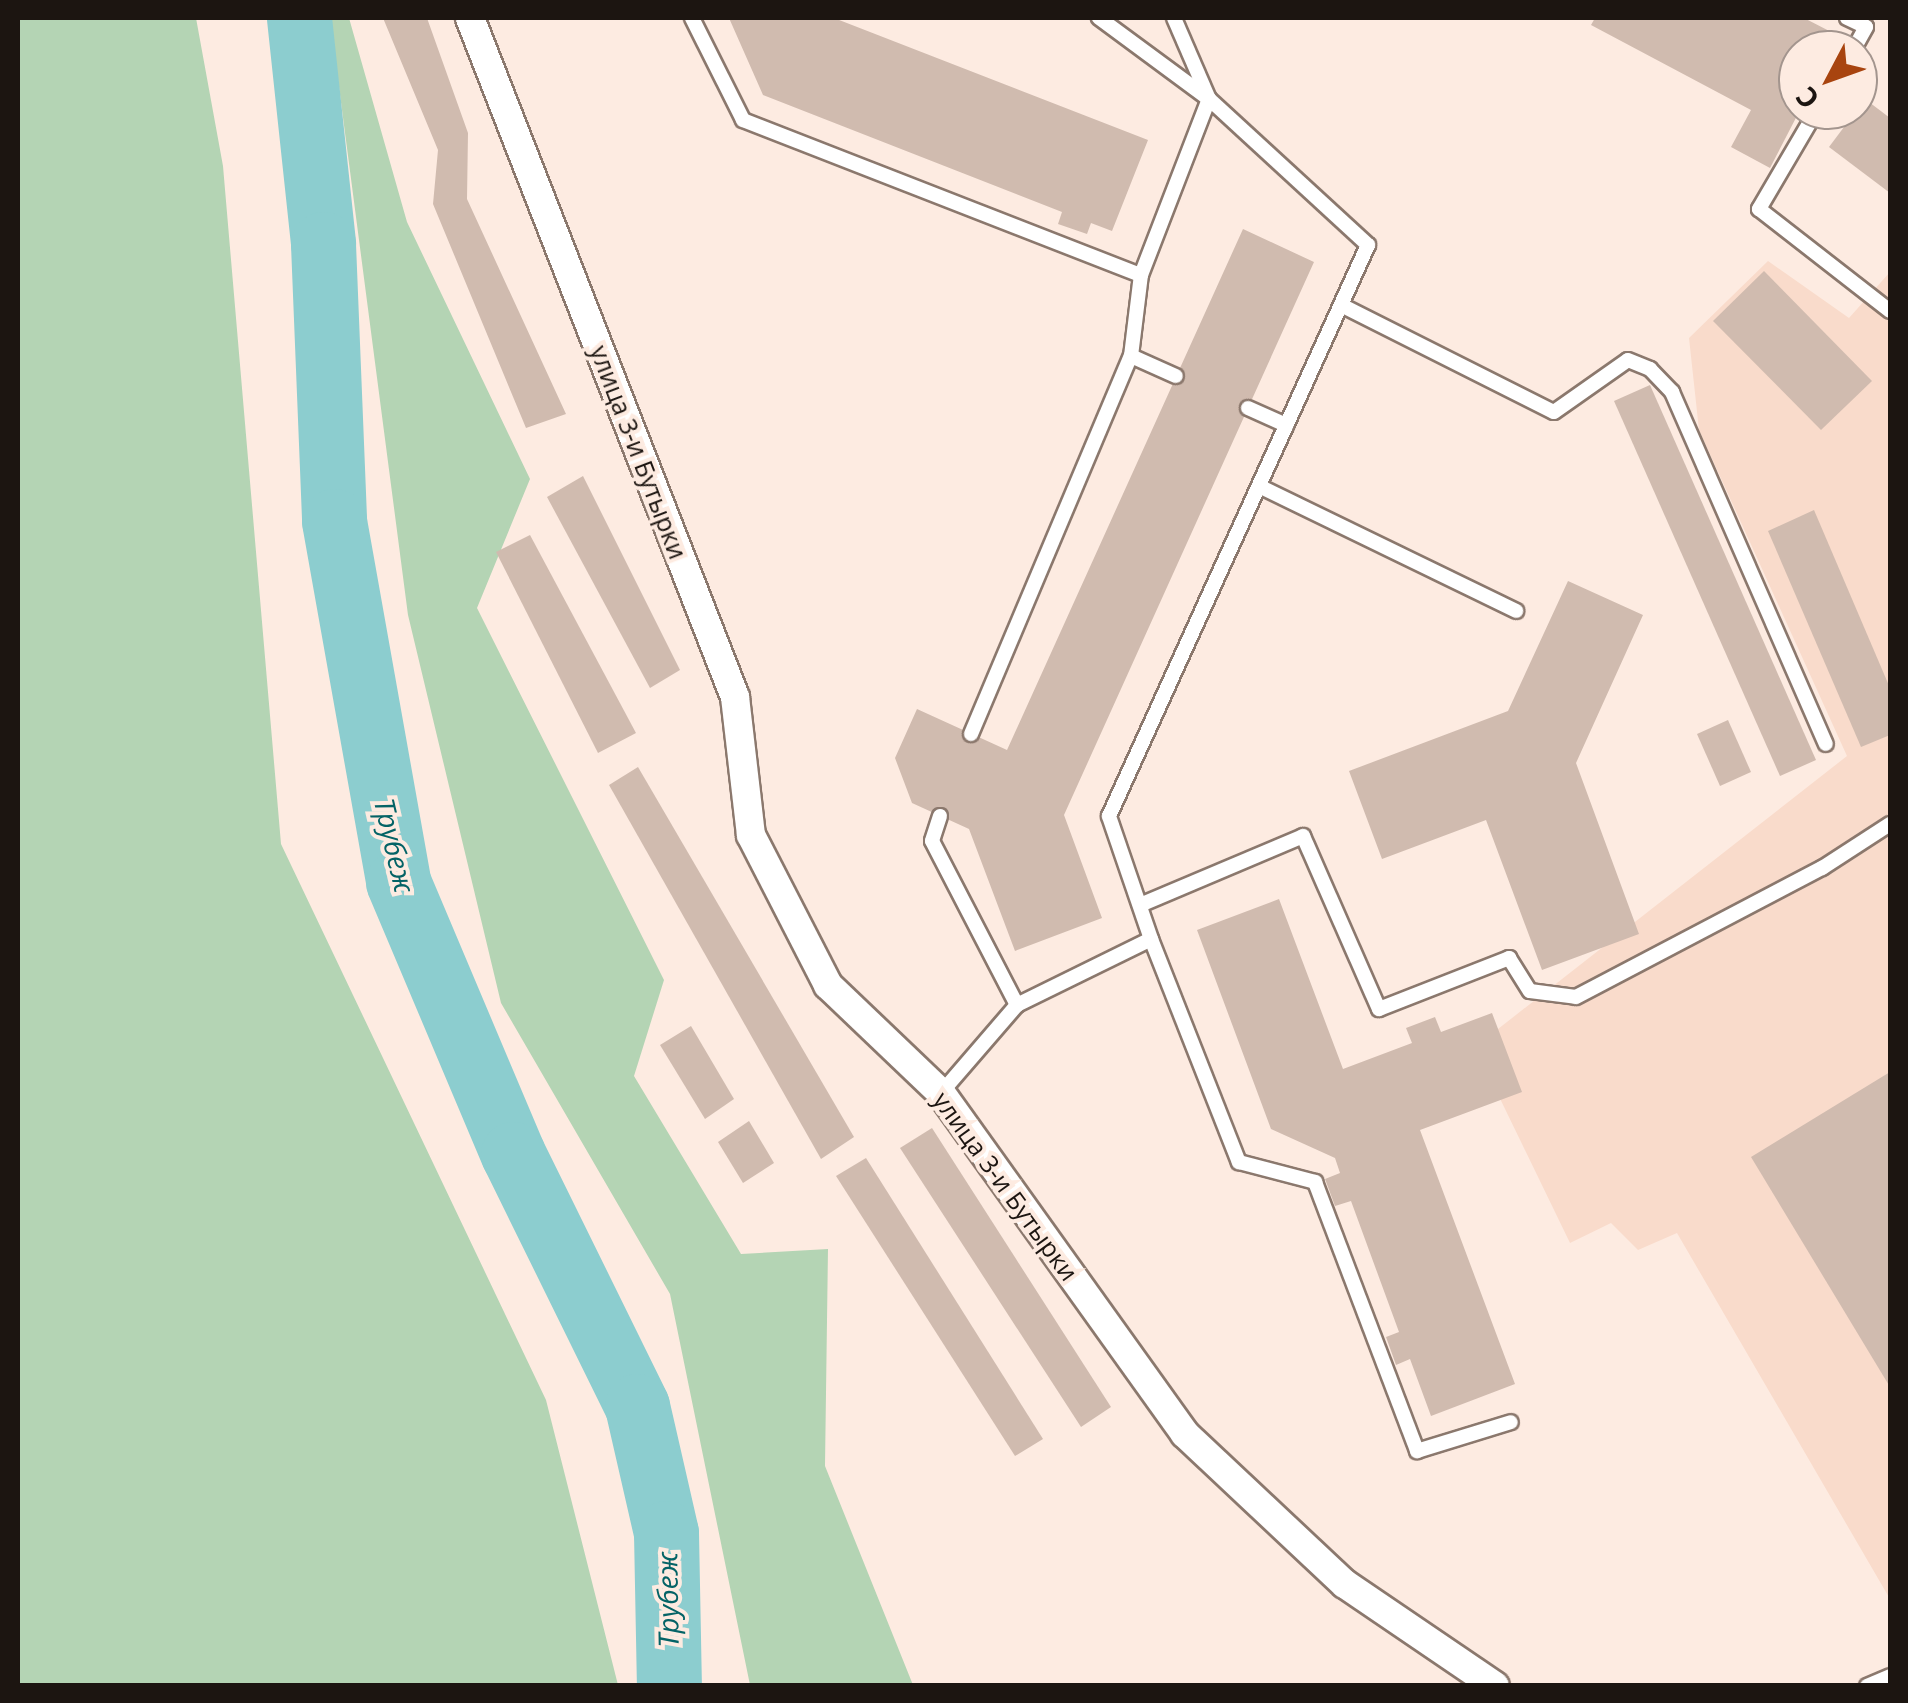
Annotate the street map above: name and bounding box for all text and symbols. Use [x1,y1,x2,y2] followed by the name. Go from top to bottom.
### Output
[1778,30,1878,130] north arrow
[1787,79,1827,118] text: С
[584,341,694,563] street label: улица 3-и Бутырки
[368,795,422,895] water label: Трубеж
[927,1086,1085,1286] street label: улица 3-и Бутырки
[649,1552,685,1648] water label: Трубеж

